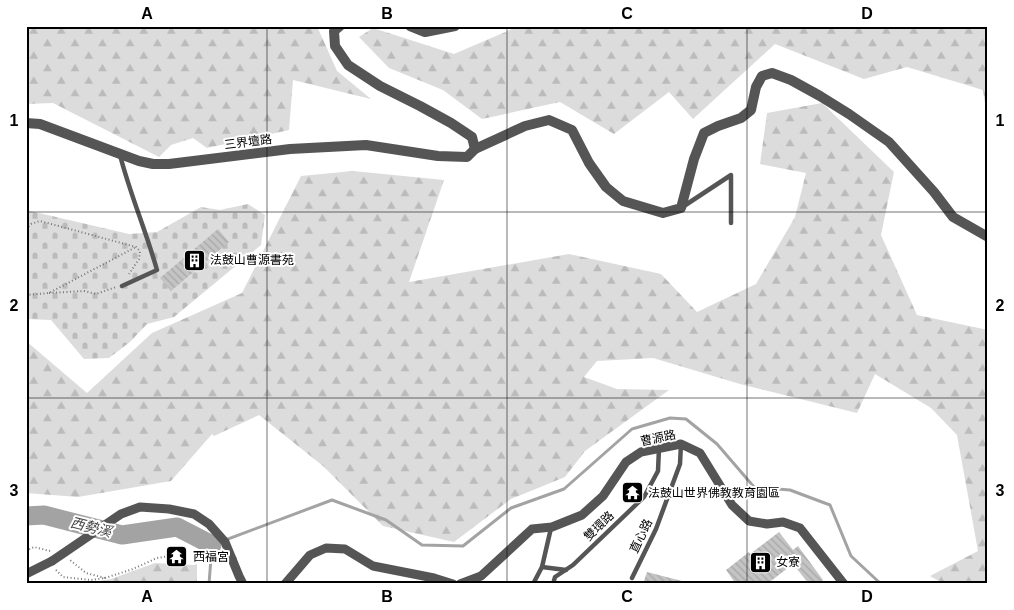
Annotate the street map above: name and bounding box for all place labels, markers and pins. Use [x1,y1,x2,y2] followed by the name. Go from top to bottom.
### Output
[182,248,206,272] building icon: 法鼓山曹源書苑
[210,253,294,267] place label: 法鼓山曹源書苑
[620,481,644,505] temple icon: 法鼓山世界佛教教育園區
[648,486,780,500] place label: 法鼓山世界佛教教育園區
[165,545,189,569] temple icon: 西福宮
[193,550,229,564] place label: 西福宮
[748,550,772,574] building icon: 女寮
[776,555,800,569] place label: 女寮

